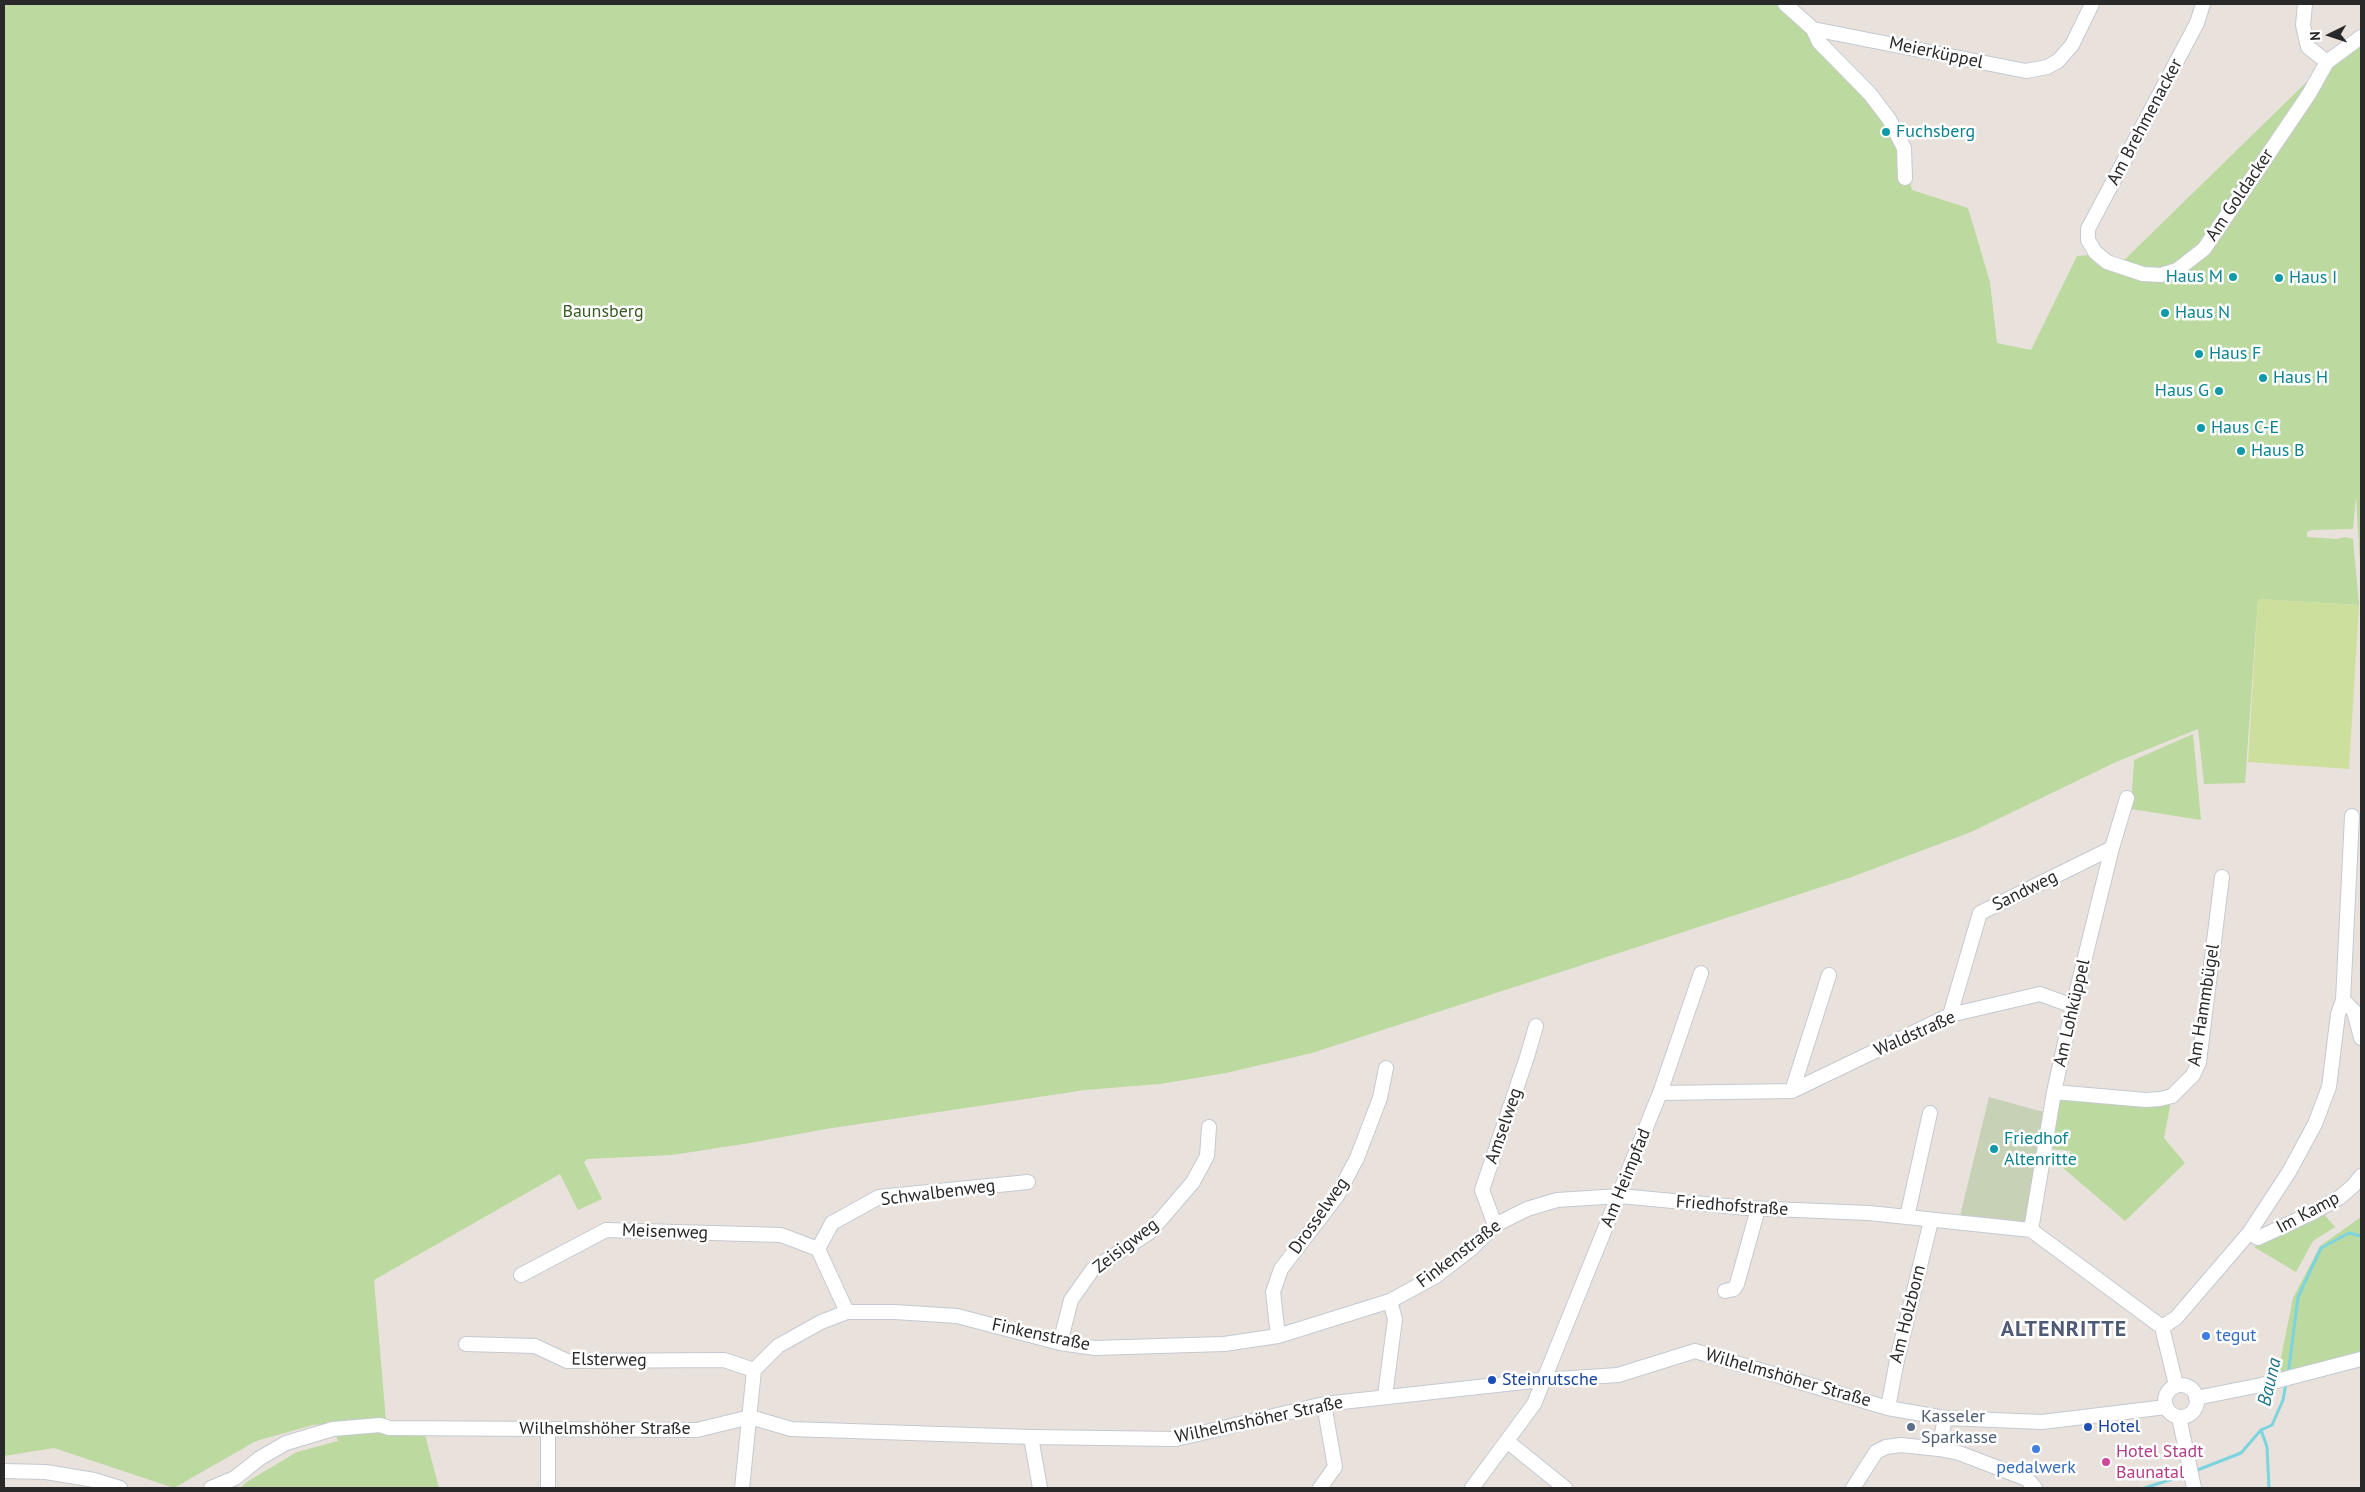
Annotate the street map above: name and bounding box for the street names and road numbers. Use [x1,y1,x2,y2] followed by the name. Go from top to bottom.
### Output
[1887,32,1985,74] street label: Meierküppel
[2103,55,2187,189] street label: Am Brehmenacker
[2201,145,2279,245] street label: Am Goldacker
[1989,866,2061,916] street label: Sandweg
[2184,942,2224,1068] street label: Am Hammbügel
[2049,957,2095,1069] street label: Am Lohküppel
[1871,1007,1959,1061] street label: Waldstraße
[1481,1085,1527,1167] street label: Amselweg
[1596,1126,1656,1230] street label: Am Heimpfad
[1285,1173,1353,1259] street label: Drosselweg
[879,1175,997,1211] street label: Schwalbenweg
[2273,1187,2343,1239] street label: Im Kamp
[1675,1191,1789,1221] street label: Friedhofstraße
[1089,1214,1163,1278] street label: Zeisigweg
[1413,1215,1505,1293] street label: Finkenstraße
[621,1220,709,1244] street label: Meisenweg
[1885,1263,1931,1365] street label: Am Holzborn
[990,1314,1092,1356] street label: Finkenstraße
[1703,1344,1873,1412] street label: Wilhelmshöher Straße
[571,1349,647,1371] street label: Elsterweg
[1173,1392,1345,1448] street label: Wilhelmshöher Straße
[519,1418,691,1440] street label: Wilhelmshöher Straße

